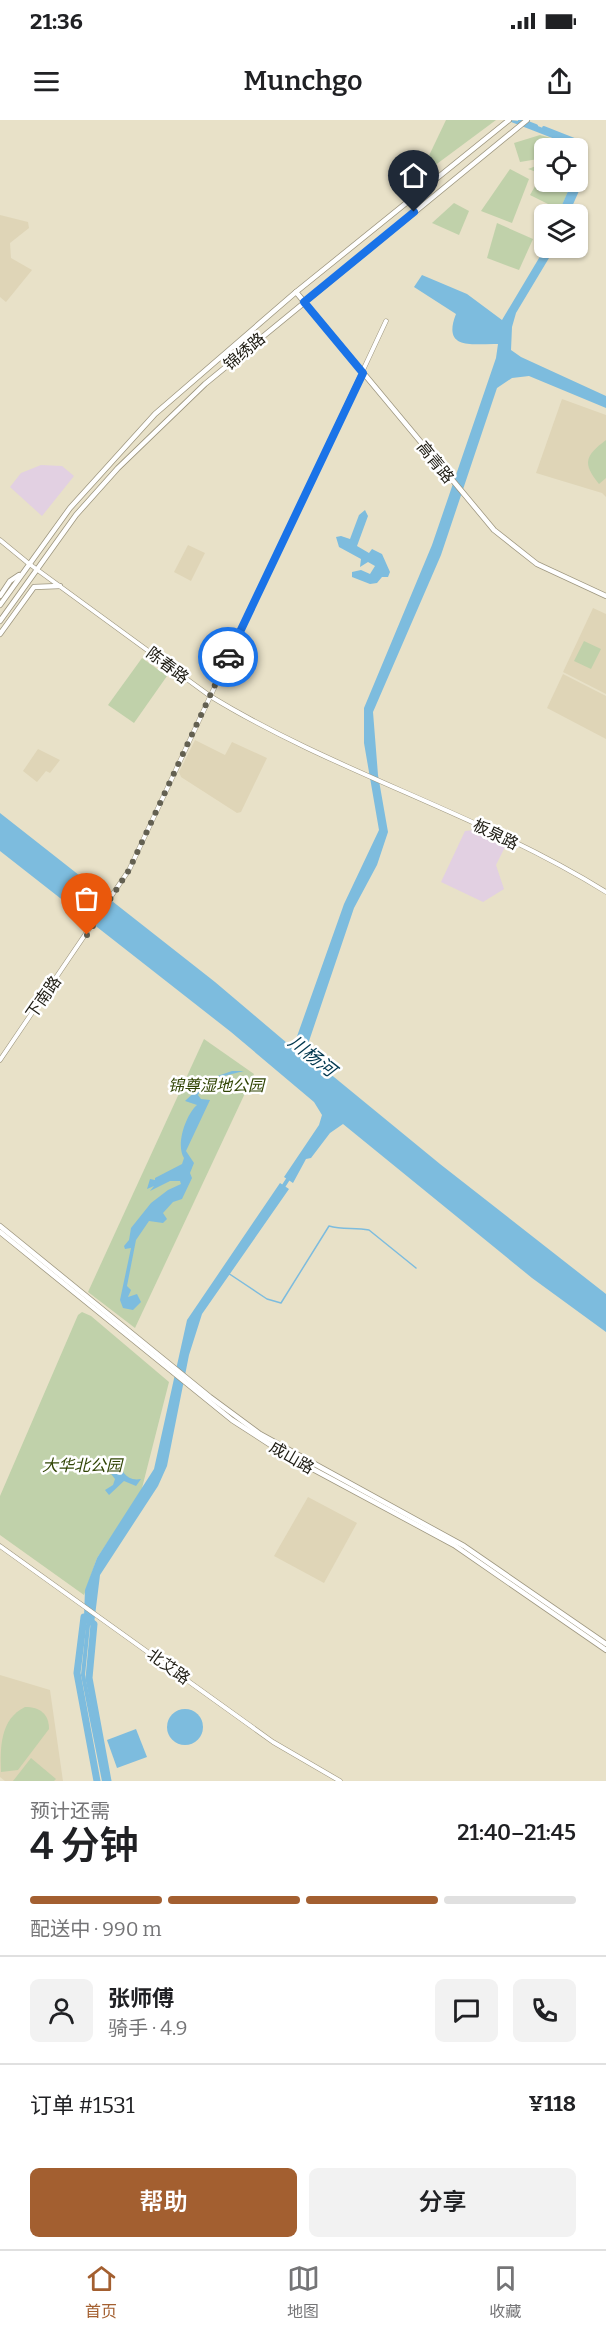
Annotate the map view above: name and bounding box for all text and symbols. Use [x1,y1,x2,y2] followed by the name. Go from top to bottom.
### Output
[30,8,83,35] text: 21:36
[30,65,63,98] icon: menu
[243,65,363,97] text: Munchgo
[543,65,576,98] icon: share
[534,138,588,258] map controls
[534,138,588,192] button: locate
[388,150,439,212] pin
[397,159,430,192] icon: home
[534,204,588,258] button: layers
[220,329,269,374] street label: 锦绣路
[413,438,458,487] street label: 高青路
[198,627,258,687] courier
[212,641,245,674] icon: car
[143,643,193,687] street label: 陈春路
[470,815,522,854] street label: 板泉路
[61,873,112,935] pin
[70,882,103,915] icon: bag
[22,972,65,1022] street label: 下南路
[284,1031,342,1083] water label: 川杨河
[168,1076,266,1095] park label: 锦尊湿地公园
[266,1437,317,1478] street label: 成山路
[42,1456,124,1475] park label: 大华北公园
[144,1645,194,1688] street label: 北艾路
[30,1799,110,1823] text: 预计还需
[457,1819,576,1846] text: 21:40–21:45
[30,1823,139,1869] text: 4 分钟
[30,1917,162,1941] text: 配送中 · 990 m
[30,1979,93,2042] button: person
[435,1979,498,2042] button: chat
[513,1979,576,2042] button: phone
[108,1985,174,2012] text: 张师傅
[108,2016,187,2040] text: 骑手 · 4.9
[528,2090,576,2117] text: ¥118
[30,2092,135,2119] text: 订单 #1531
[30,2168,297,2237] button: 帮助
[309,2168,576,2237] button: 分享
[85,2262,118,2322] tab: 首页
[287,2262,320,2322] tab: 地图
[489,2262,522,2322] tab: 收藏

